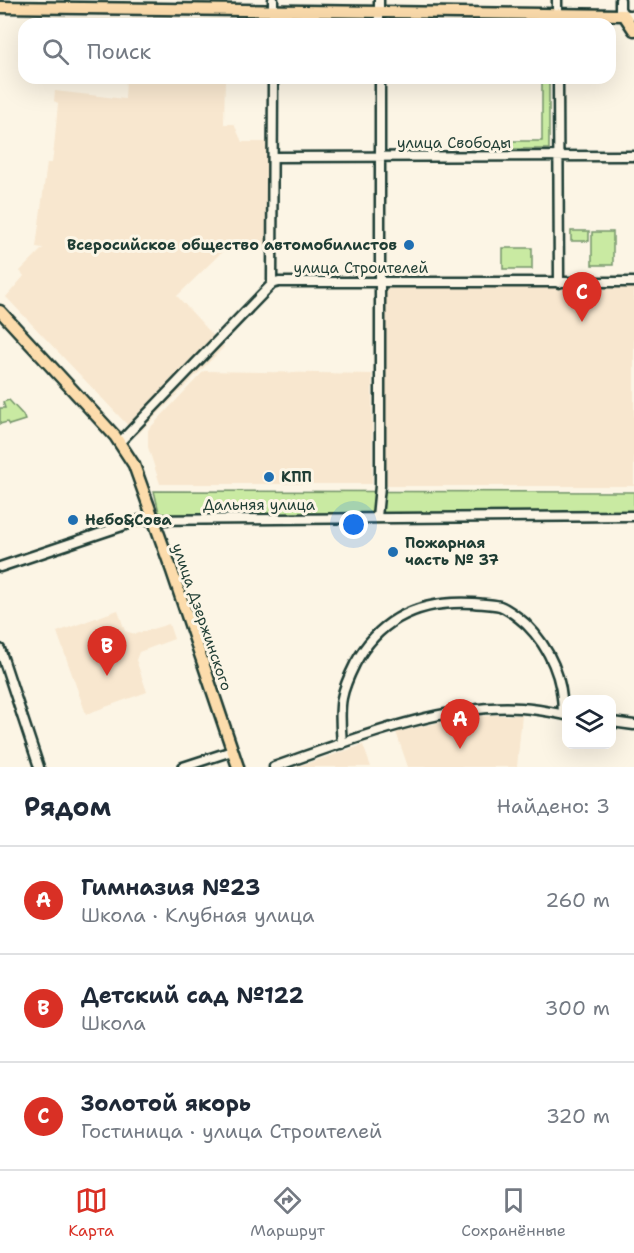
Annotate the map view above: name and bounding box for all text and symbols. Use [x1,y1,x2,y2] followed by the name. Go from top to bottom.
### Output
[18,18,616,84] search box
[39,35,72,68] icon: search
[87,37,151,66] text: Поиск
[397,133,511,153] street label: улица Свободы
[67,235,397,255] place label: Всеросийское общество автомобилистов
[402,238,416,252] marker: Всеросийское общество автомобилистов
[294,258,429,278] street label: улица Строителей
[562,272,602,322] pin: C
[281,467,312,487] place label: КПП
[262,470,276,484] marker: КПП
[203,495,316,515] street label: Дальняя улица
[85,510,172,530] place label: Небо&Сова
[339,510,368,539] your location
[66,513,80,527] marker: Небо&Сова
[405,533,499,570] place label: Пожарная часть № 37
[167,541,237,693] street label: улица Дзержинского
[386,545,400,559] marker: Пожарная часть № 37
[88,626,126,676] pin: B
[562,695,616,749] map controls
[562,695,616,749] button: layers
[440,700,480,749] pin: A
[24,789,111,824] text: Рядом
[497,793,610,819] text: Найдено: 3
[81,873,260,902] text: Гимназия №23
[36,887,51,913] text: A
[545,887,610,913] text: 260 m
[81,902,314,928] text: Школа · Клубная улица
[81,981,304,1010] text: Детский сад №122
[37,995,50,1021] text: B
[544,995,610,1021] text: 300 m
[81,1010,146,1036] text: Школа
[81,1089,251,1118] text: Золотой якорь
[37,1103,50,1129] text: C
[546,1103,610,1129] text: 320 m
[81,1118,382,1144] text: Гостиница · улица Строителей
[68,1184,114,1241] tab: Карта
[250,1184,325,1241] tab: Маршрут
[461,1184,566,1241] tab: Сохранённые

